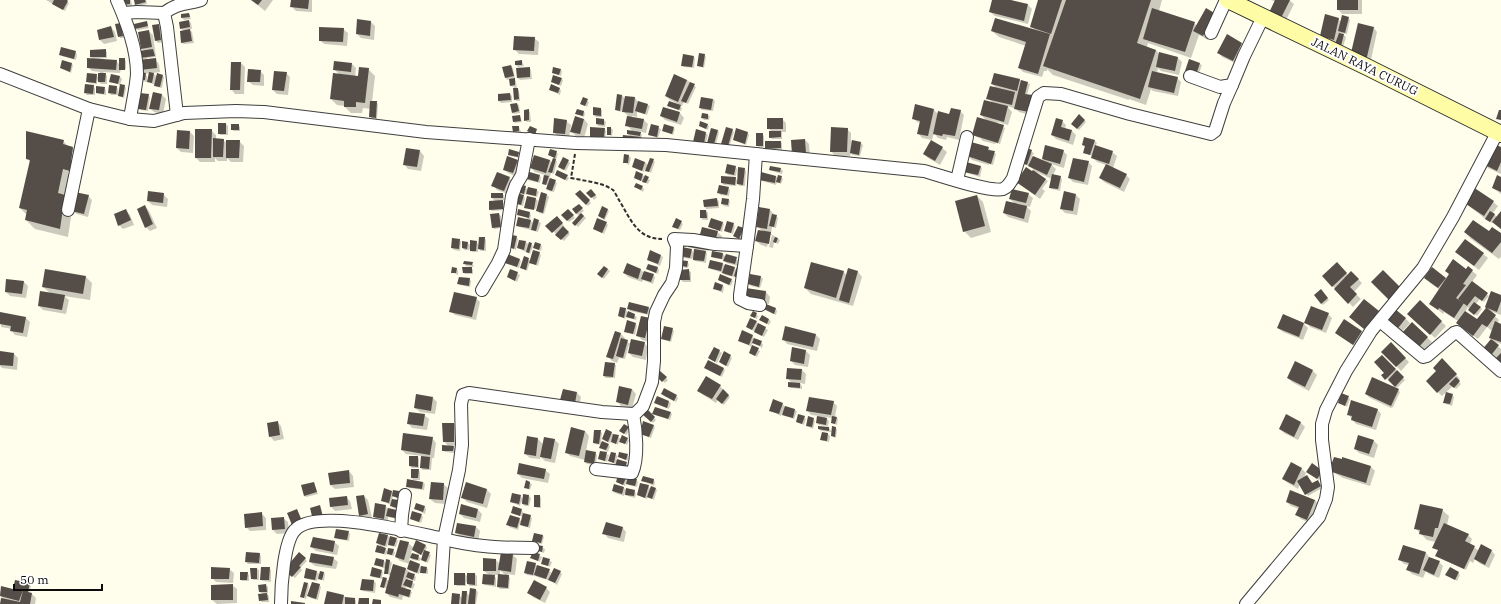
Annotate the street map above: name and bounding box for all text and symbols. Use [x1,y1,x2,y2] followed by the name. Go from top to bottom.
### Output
[1309,34,1421,98] street label: JALAN RAYA CURUG
[14,566,102,592] scale bar
[20,572,49,587] text: 50 m

